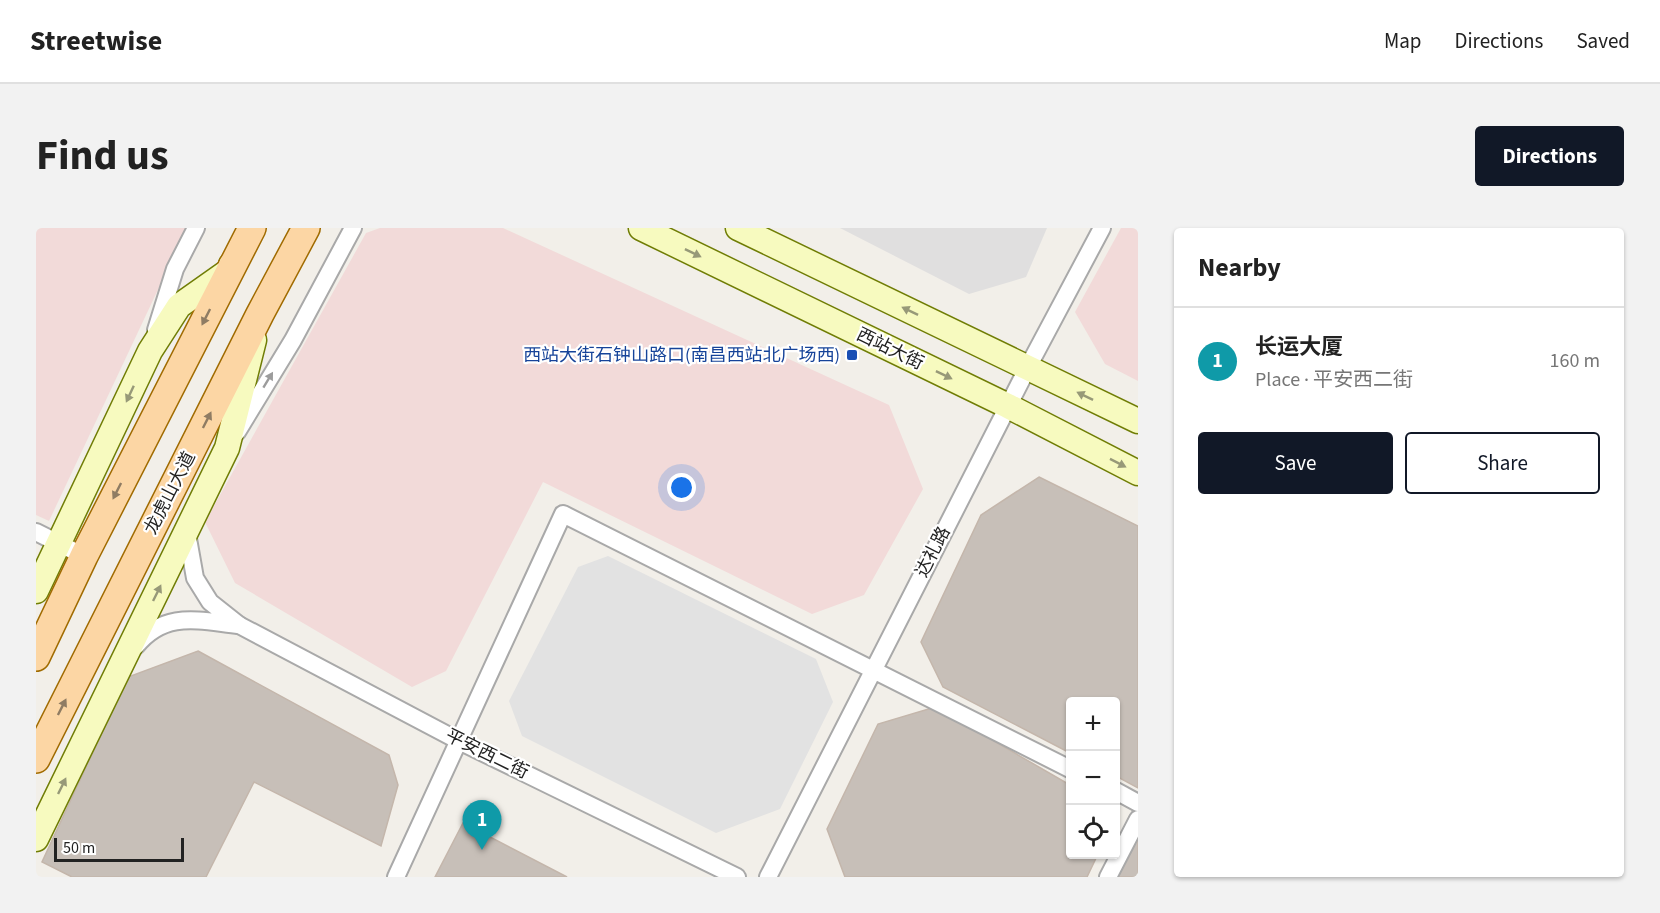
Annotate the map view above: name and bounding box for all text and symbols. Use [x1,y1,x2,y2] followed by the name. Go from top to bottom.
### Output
[30,21,162,61] text: Streetwise
[1384,26,1422,56] text: Map
[1455,26,1543,56] text: Directions
[1576,26,1630,56] text: Saved
[36,126,169,186] text: Find us
[1475,126,1624,186] button: Directions
[685,249,702,258] one-way arrow
[1198,249,1281,286] text: Nearby
[901,306,919,316] one-way arrow
[201,309,211,326] one-way arrow
[852,322,928,376] street label: 西站大街
[1255,331,1343,363] text: 长运大厦
[523,343,840,368] place label: 西站大街石钟山路口(南昌西站北广场西)
[1212,347,1223,375] text: 1
[1550,347,1600,375] text: 160 m
[845,348,859,362] marker: 西站大街石钟山路口(南昌西站北广场西)
[1255,366,1413,394] text: Place · 平安西二街
[936,371,953,380] one-way arrow
[263,372,274,388] one-way arrow
[125,385,134,402] one-way arrow
[1077,391,1094,400] one-way arrow
[202,412,212,429] one-way arrow
[1198,432,1393,494] button: Save
[1405,432,1600,494] button: Share
[138,447,202,539] street label: 龙虎山大道
[1110,458,1127,468] one-way arrow
[667,473,696,502] your location
[112,483,122,500] one-way arrow
[910,522,956,582] street label: 达礼路
[153,584,162,601] one-way arrow
[1066,697,1120,859] map controls
[1066,697,1120,751] button: +
[57,698,67,716] one-way arrow
[441,723,533,785] street label: 平安西二街
[1066,751,1120,805] button: −
[57,778,66,795] one-way arrow
[462,800,502,850] pin: 1
[1066,805,1120,859] button: locate
[54,835,184,862] scale bar
[63,837,95,859] text: 50 m

